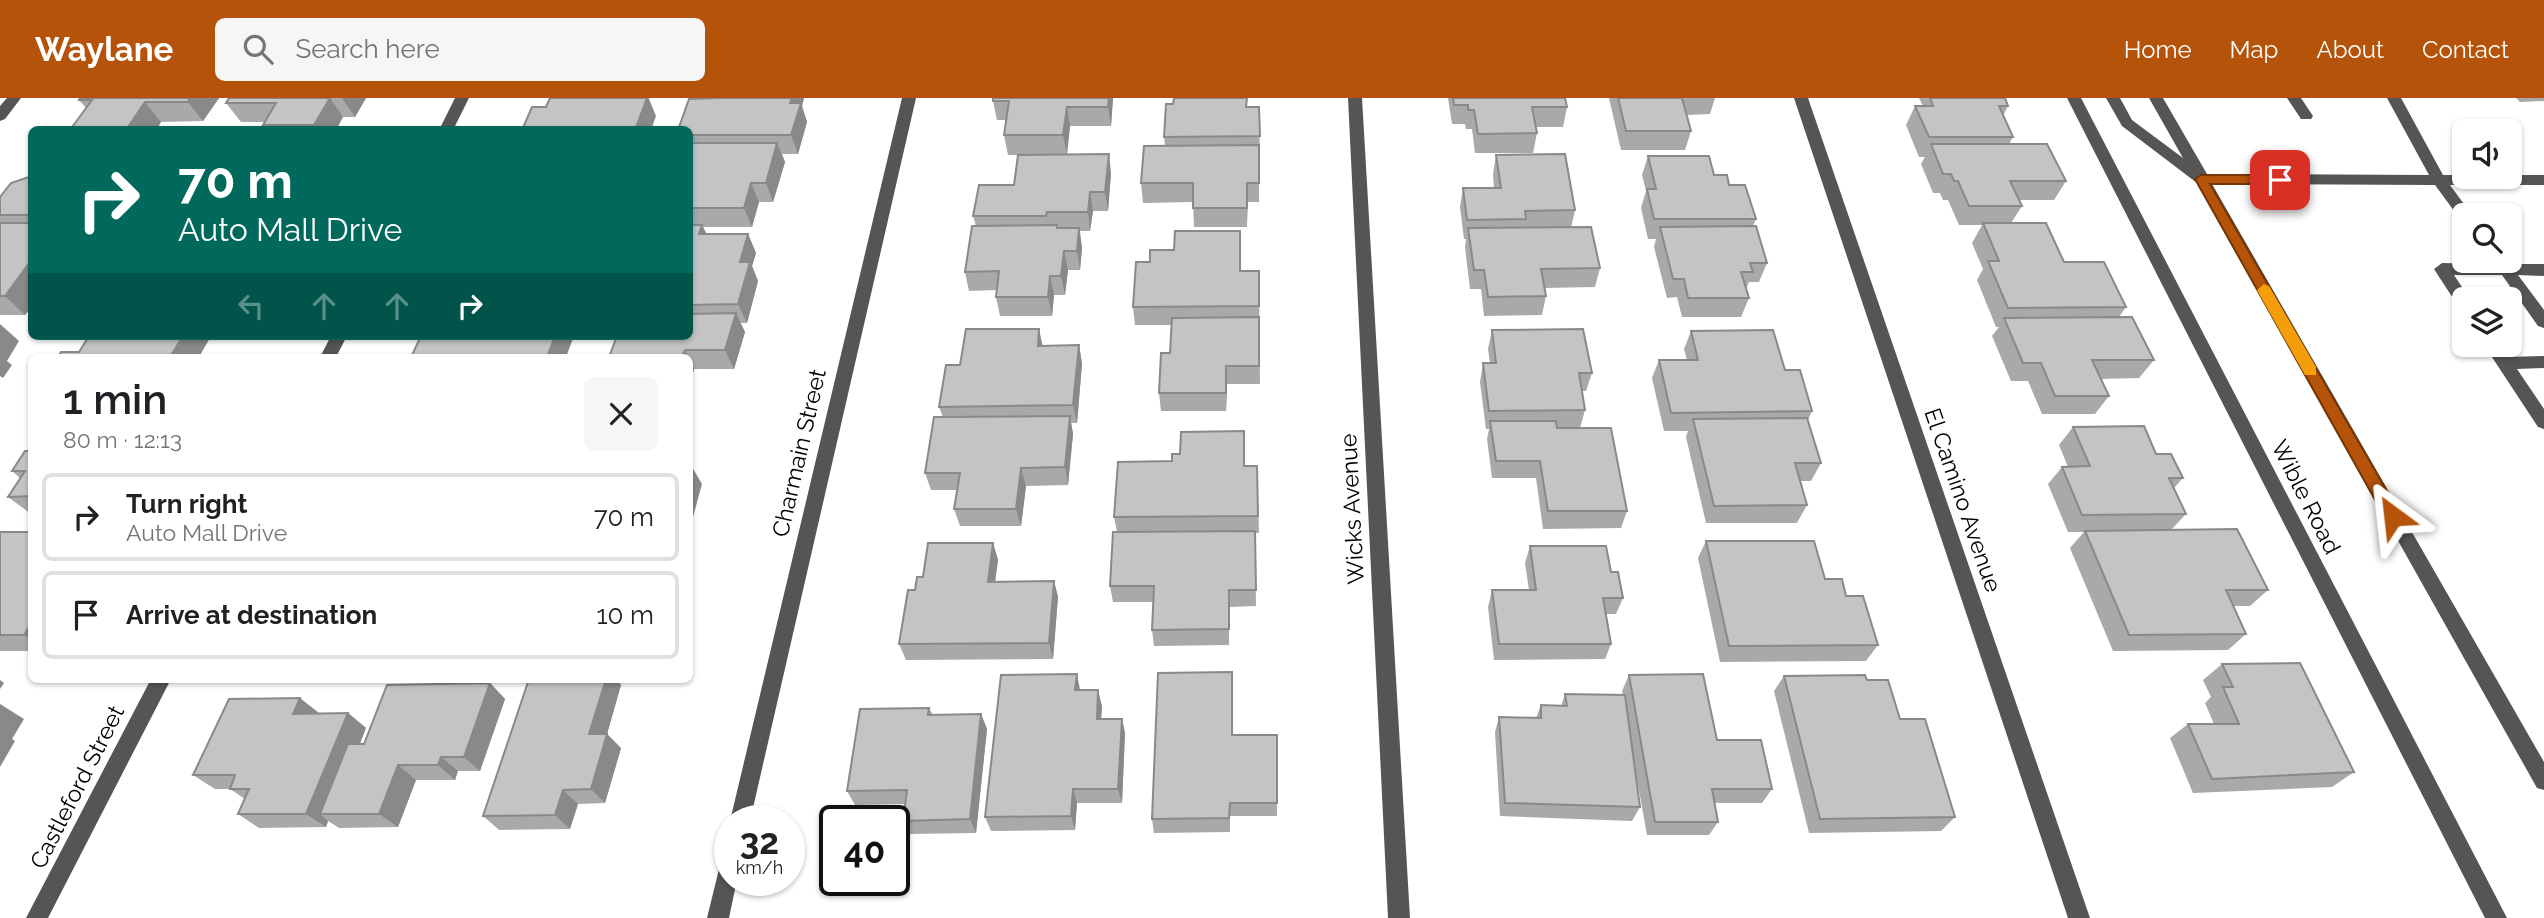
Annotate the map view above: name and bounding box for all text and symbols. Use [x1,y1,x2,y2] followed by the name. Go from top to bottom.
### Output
[215,18,705,81] search box
[35,30,173,69] text: Waylane
[239,30,277,68] icon: search
[295,34,440,64] text: Search here
[2124,35,2192,64] text: Home
[2230,35,2278,64] text: Map
[2316,35,2384,64] text: About
[2422,35,2509,64] text: Contact
[2452,119,2522,357] map controls
[2452,119,2522,189] button: sound
[2250,150,2310,210] pin
[178,152,293,209] text: 70 m
[63,154,154,245] icon: right
[2261,161,2299,199] icon: arrive
[2452,203,2522,273] button: search
[178,211,402,248] text: Auto Mall Drive
[232,287,270,325] icon: left
[305,287,343,325] icon: ahead
[378,287,416,325] icon: ahead
[451,287,489,325] icon: right
[2452,287,2522,357] button: layers
[766,366,831,539] street label: Charmain Street
[63,375,167,424] text: 1 min
[584,377,658,451] button: close
[1919,404,2008,595] street label: El Camino Avenue
[63,426,182,453] text: 80 m · 12:13
[1334,433,1369,585] street label: Wicks Avenue
[2266,435,2347,558] street label: Wible Road
[2356,479,2430,553] position arrow
[126,489,247,519] text: Turn right
[67,498,105,536] icon: right
[594,502,654,532] text: 70 m
[126,519,287,546] text: Auto Mall Drive
[67,596,105,634] icon: arrive
[126,600,377,630] text: Arrive at destination
[596,600,654,630] text: 10 m
[24,700,129,873] street label: Castleford Street
[819,805,910,896] speed limit sign: 40
[740,821,779,862] text: 32
[736,857,783,878] text: km/h

